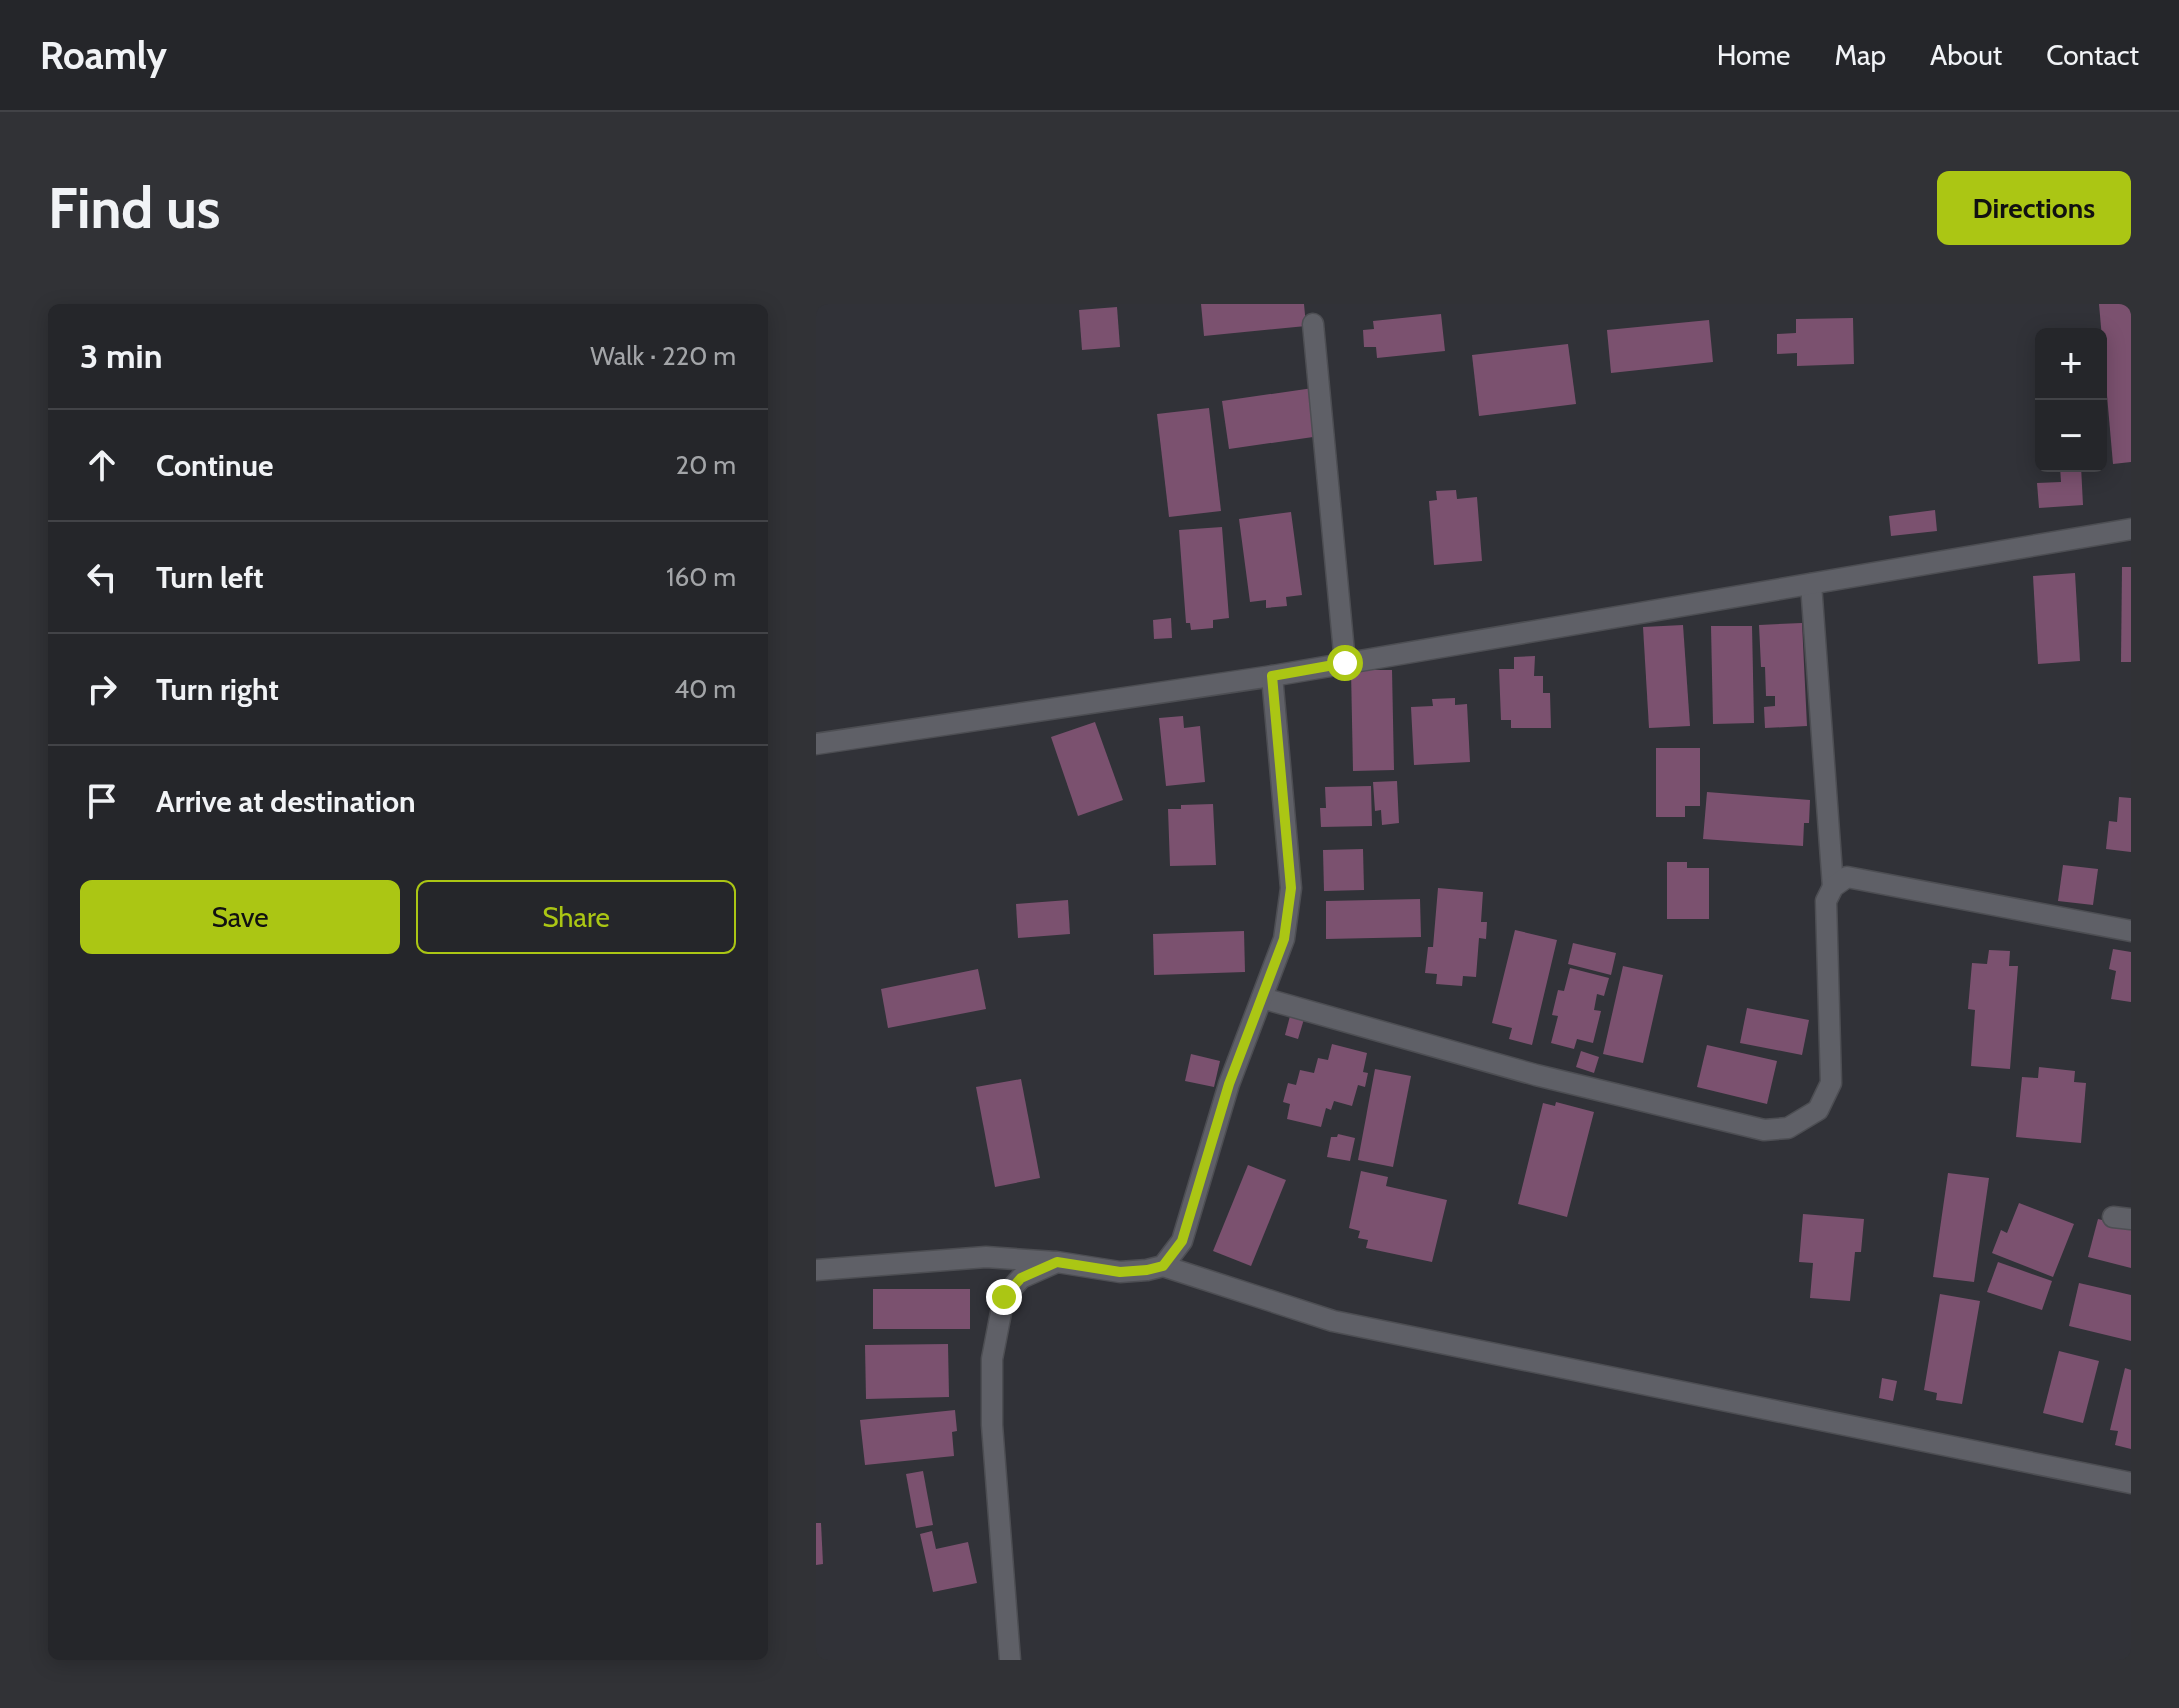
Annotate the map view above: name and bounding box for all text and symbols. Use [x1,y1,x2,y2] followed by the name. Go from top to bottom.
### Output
[40,32,167,79] text: Roamly
[1717,38,1790,72] text: Home
[1834,38,1886,72] text: Map
[1930,38,2002,72] text: About
[2046,38,2139,72] text: Contact
[1937,171,2131,245] button: Directions
[48,174,221,242] text: Find us
[2035,328,2107,472] map controls
[2035,328,2107,400] button: +
[80,335,162,377] text: 3 min
[590,340,736,372] text: Walk · 220 m
[2035,400,2107,472] button: −
[80,443,124,487] icon: ahead
[156,447,273,484] text: Continue
[676,449,736,481] text: 20 m
[80,555,124,599] icon: left
[156,559,264,596] text: Turn left
[666,561,736,593] text: 160 m
[1327,645,1363,681] route start
[80,667,124,711] icon: right
[156,671,279,708] text: Turn right
[674,673,736,705] text: 40 m
[80,779,124,823] icon: arrive
[156,783,416,820] text: Arrive at destination
[80,880,400,954] button: Save
[416,880,736,954] button: Share
[986,1279,1022,1315] route end

